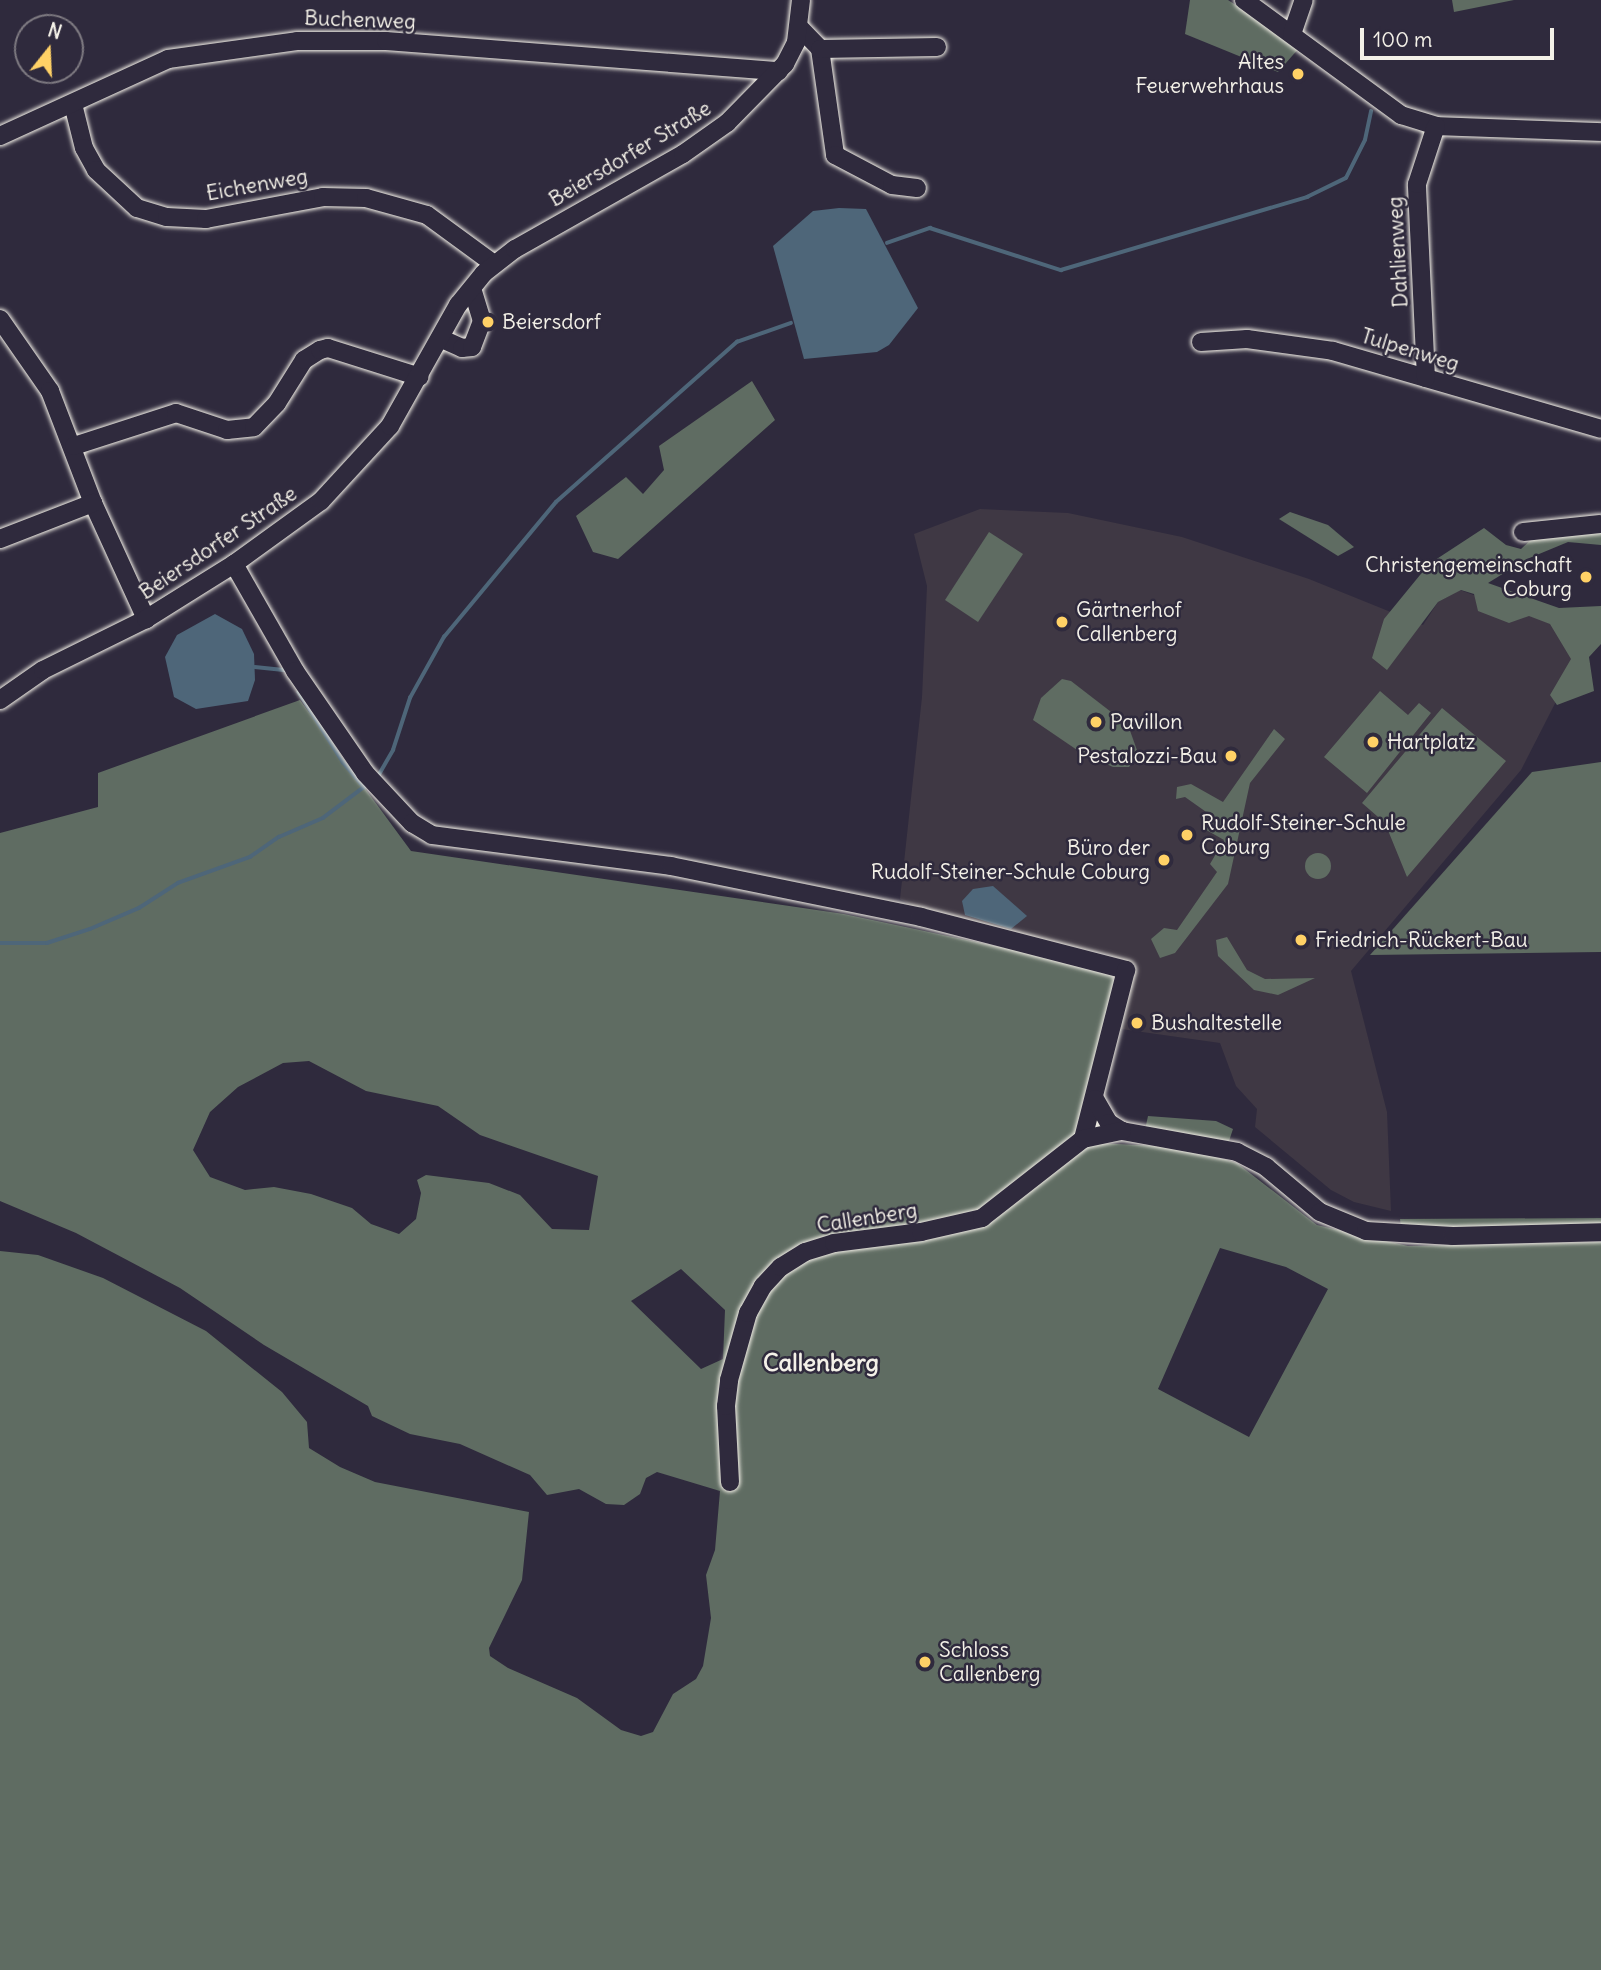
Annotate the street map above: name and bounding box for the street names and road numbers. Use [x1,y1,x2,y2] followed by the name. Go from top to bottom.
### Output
[304,5,416,35] street label: Buchenweg
[544,96,716,212] street label: Beiersdorfer Straße
[204,164,310,206] street label: Eichenweg
[1383,196,1413,308] street label: Dahlienweg
[1358,323,1462,377] street label: Tulpenweg
[134,481,302,605] street label: Beiersdorfer Straße
[815,1198,919,1238] street label: Callenberg

